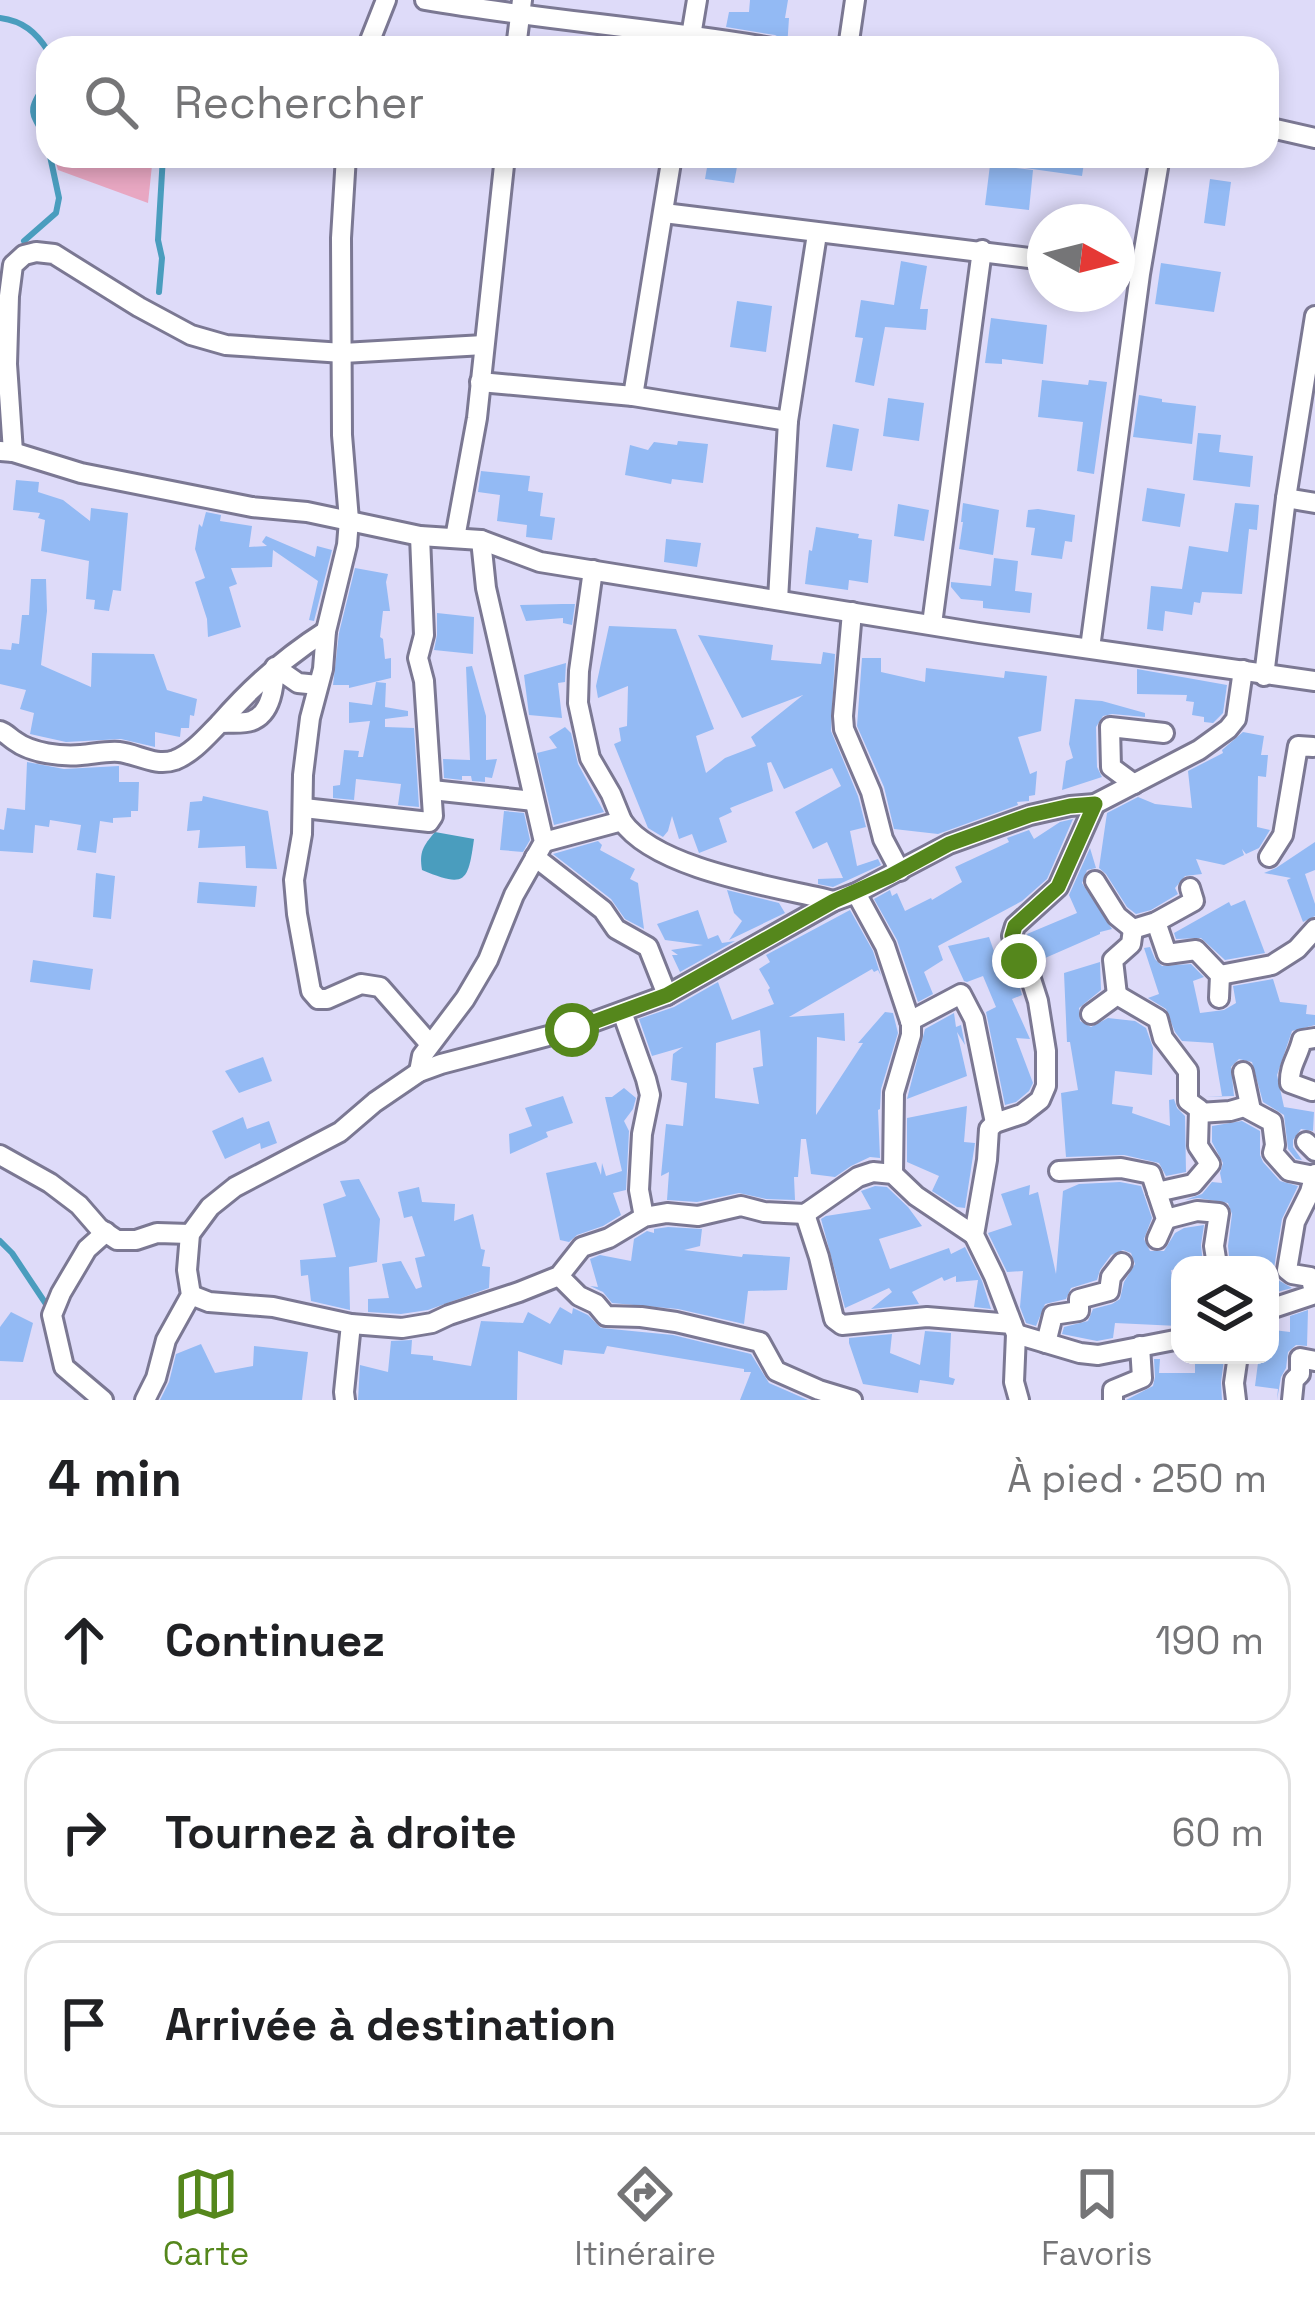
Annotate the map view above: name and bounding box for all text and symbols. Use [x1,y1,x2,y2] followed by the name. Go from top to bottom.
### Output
[36,36,1279,168] search box
[78,69,144,135] icon: search
[174,74,424,131] text: Rechercher
[1027,204,1135,312] north arrow
[992,934,1046,988] route end
[545,1003,599,1057] route start
[1171,1256,1279,1364] map controls
[1171,1256,1279,1364] button: layers
[48,1446,182,1511] text: 4 min
[1007,1454,1267,1503] text: À pied · 250 m
[51,1607,117,1673] icon: ahead
[165,1612,385,1669] text: Continuez
[1155,1616,1264,1665] text: 190 m
[51,1799,117,1865] icon: right
[165,1804,517,1861] text: Tournez à droite
[1172,1808,1264,1857] text: 60 m
[51,1991,117,2057] icon: arrive
[165,1996,616,2053] text: Arrivée à destination
[163,2161,249,2275] tab: Carte
[575,2161,716,2275] tab: Itinéraire
[1041,2161,1152,2275] tab: Favoris

